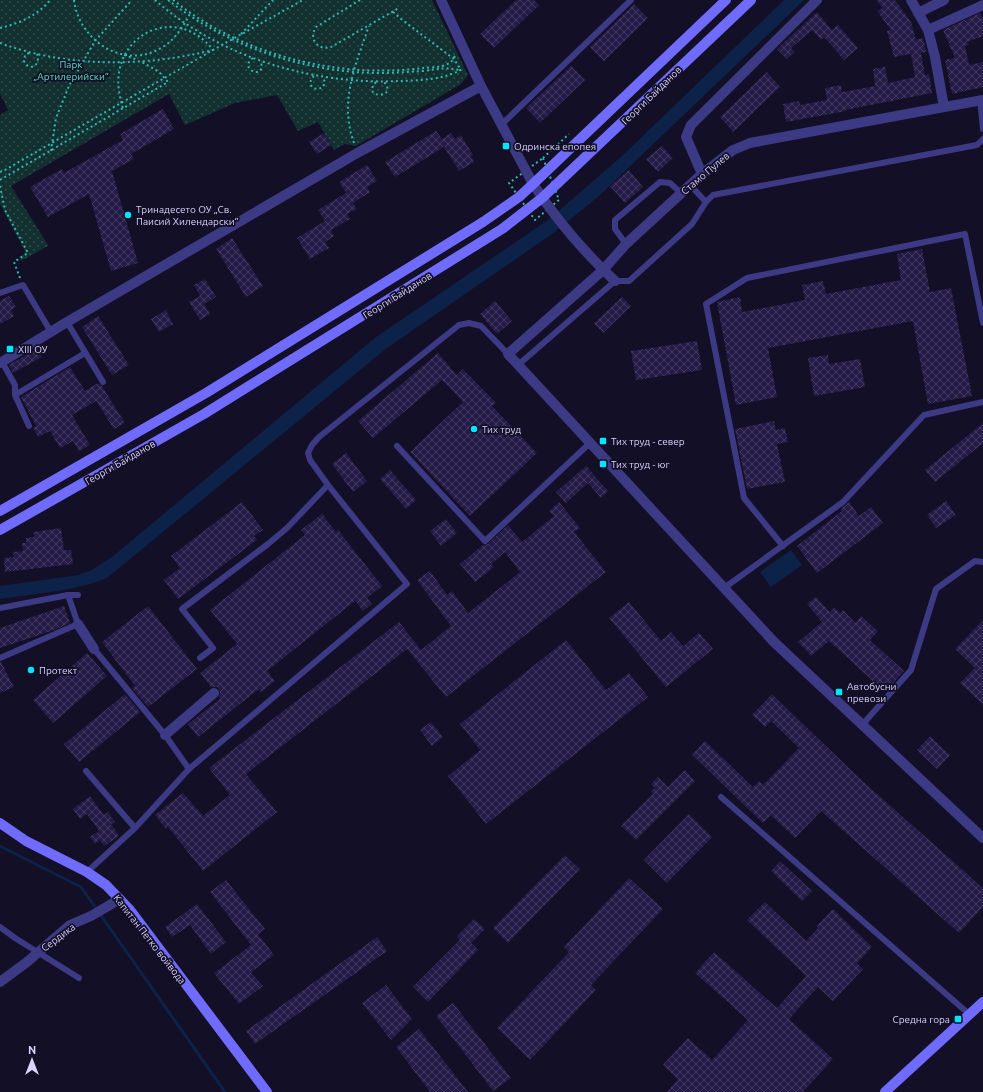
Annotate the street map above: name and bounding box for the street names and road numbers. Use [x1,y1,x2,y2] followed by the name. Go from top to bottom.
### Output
[619,64,684,127] street label: Георги Байданов
[679,150,732,197] street label: Стамо Пулев
[361,270,434,321] street label: Георги Байданов
[83,438,157,487] street label: Георги Байданов
[111,893,188,986] street label: Капитан Петко войвода
[39,921,77,954] street label: Сердика

